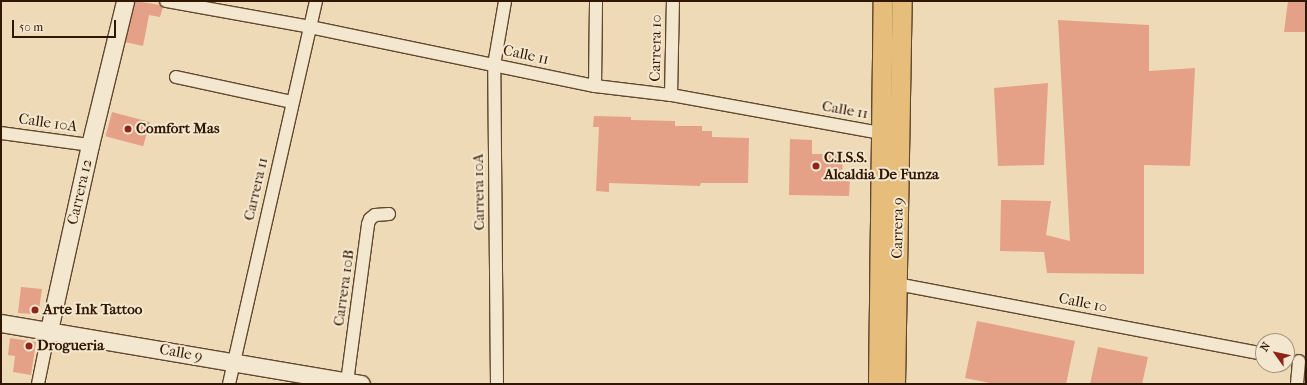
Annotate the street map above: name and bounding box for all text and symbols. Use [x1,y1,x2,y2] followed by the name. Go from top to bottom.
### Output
[14,12,118,38] scale bar
[646,14,666,82] street label: Carrera 10
[19,20,43,34] text: 50 m
[501,41,551,69] street label: Calle 11
[821,97,869,123] street label: Calle 11
[17,110,79,136] street label: Calle 10A
[136,120,220,138] place label: Comfort Mas
[123,124,133,134] marker: Comfort Mas
[824,148,939,183] place label: C.I.S.S. Alcaldia De Funza
[469,153,489,231] street label: Carrera 10A
[240,156,272,222] street label: Carrera 11
[64,157,96,227] street label: Carrera 12
[811,161,821,171] marker: C.I.S.S. Alcaldia De Funza
[888,197,908,259] street label: Carrera 9
[330,249,358,327] street label: Carrera 10B
[1057,289,1109,317] street label: Calle 10
[43,301,142,319] place label: Arte Ink Tattoo
[30,305,40,315] marker: Arte Ink Tattoo
[1255,333,1295,373] north arrow
[37,337,104,355] place label: Drogueria
[158,340,204,366] street label: Calle 9
[1258,340,1273,354] text: N
[24,341,34,351] marker: Drogueria

